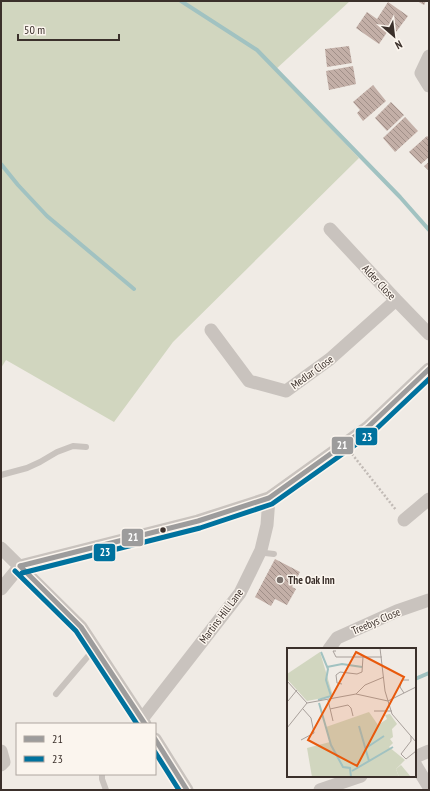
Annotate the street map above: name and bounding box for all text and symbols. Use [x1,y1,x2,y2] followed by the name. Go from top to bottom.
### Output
[18,16,119,42] scale bar
[374,16,414,56] north arrow
[24,22,45,37] text: 50 m
[393,37,405,52] text: N
[359,261,399,303] street label: Alder Close
[288,352,336,392] street label: Medlar Close
[355,427,378,446] line badge: 23
[362,430,372,444] text: 23
[331,436,354,455] line badge: 21
[337,438,347,452] text: 21
[158,525,168,535] unlabelled marker
[121,528,144,547] line badge: 21
[128,530,138,544] text: 21
[93,543,116,562] line badge: 23
[100,545,110,559] text: 23
[288,573,335,587] place label: The Oak Inn
[275,575,285,585] marker: The Oak Inn
[196,586,246,646] street label: Martins Hill Lane
[350,604,403,637] street label: Treebys Close
[287,648,416,777] inset map
[16,723,156,775] legend
[52,731,63,746] text: 21
[52,751,63,766] text: 23

